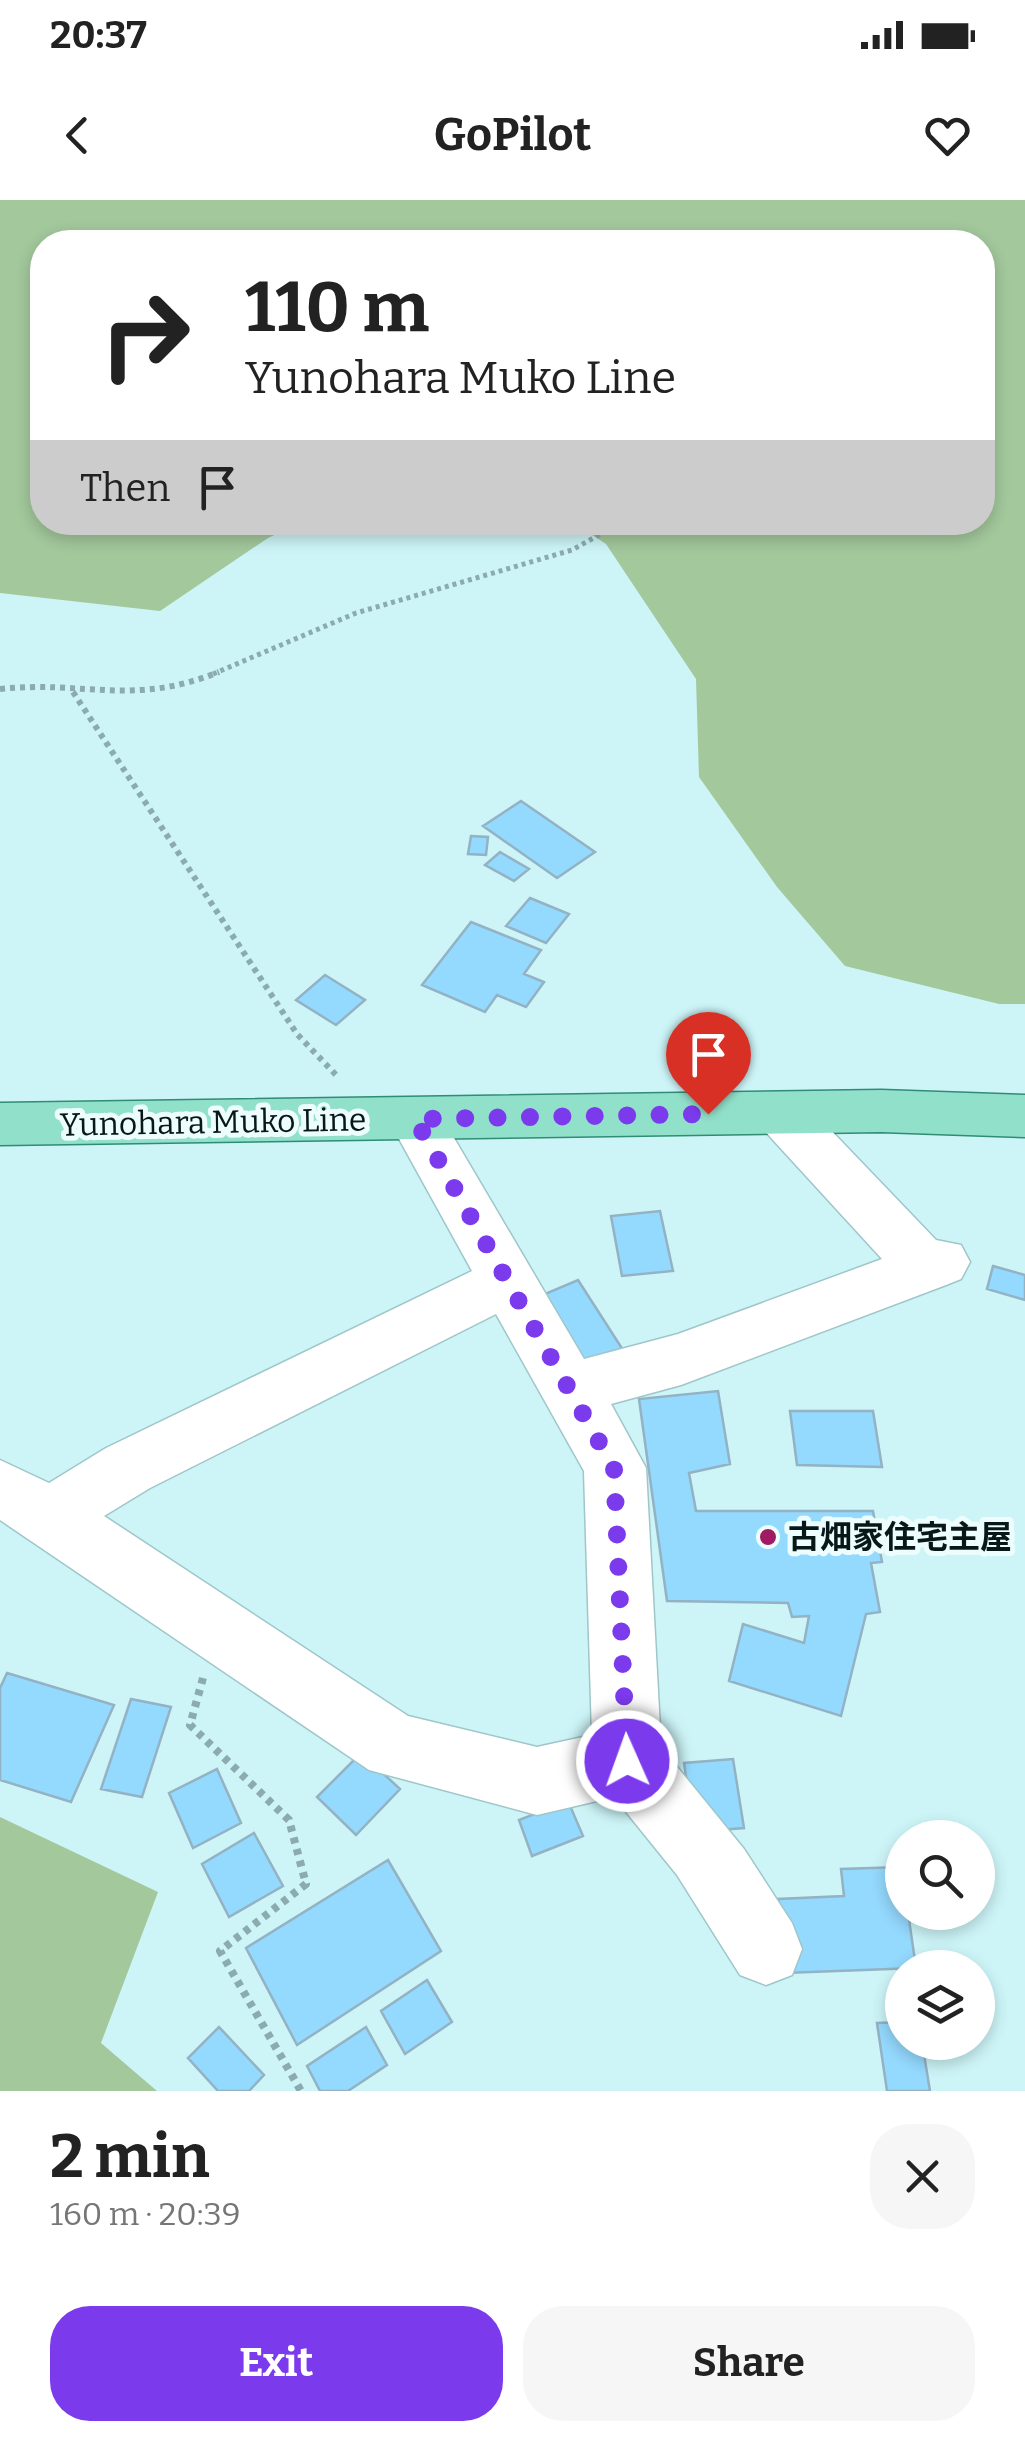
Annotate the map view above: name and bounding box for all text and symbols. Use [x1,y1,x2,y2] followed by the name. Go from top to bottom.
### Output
[50,12,147,58] text: 20:37
[50,108,105,163] icon: back
[434,108,591,162] text: GoPilot
[920,108,975,163] icon: heart
[245,266,429,350] text: 110 m
[80,270,210,400] icon: right
[245,351,676,405] text: Yunohara Muko Line
[190,460,245,515] icon: arrive
[80,465,170,511] text: Then
[666,1012,751,1115] pin
[681,1027,736,1082] icon: arrive
[59,1100,367,1144] street label: Yunohara Muko Line
[788,1518,1012,1556] place label: 古畑家住宅主屋
[757,1526,779,1548] marker: 古畑家住宅主屋
[575,1709,679,1813] position arrow
[885,1820,995,2060] map controls
[885,1820,995,1930] button: search
[885,1950,995,2060] button: layers
[50,2121,210,2193] text: 2 min
[870,2124,975,2229] button: close
[50,2195,240,2233] text: 160 m · 20:39
[50,2306,503,2421] button: Exit
[523,2306,975,2421] button: Share

